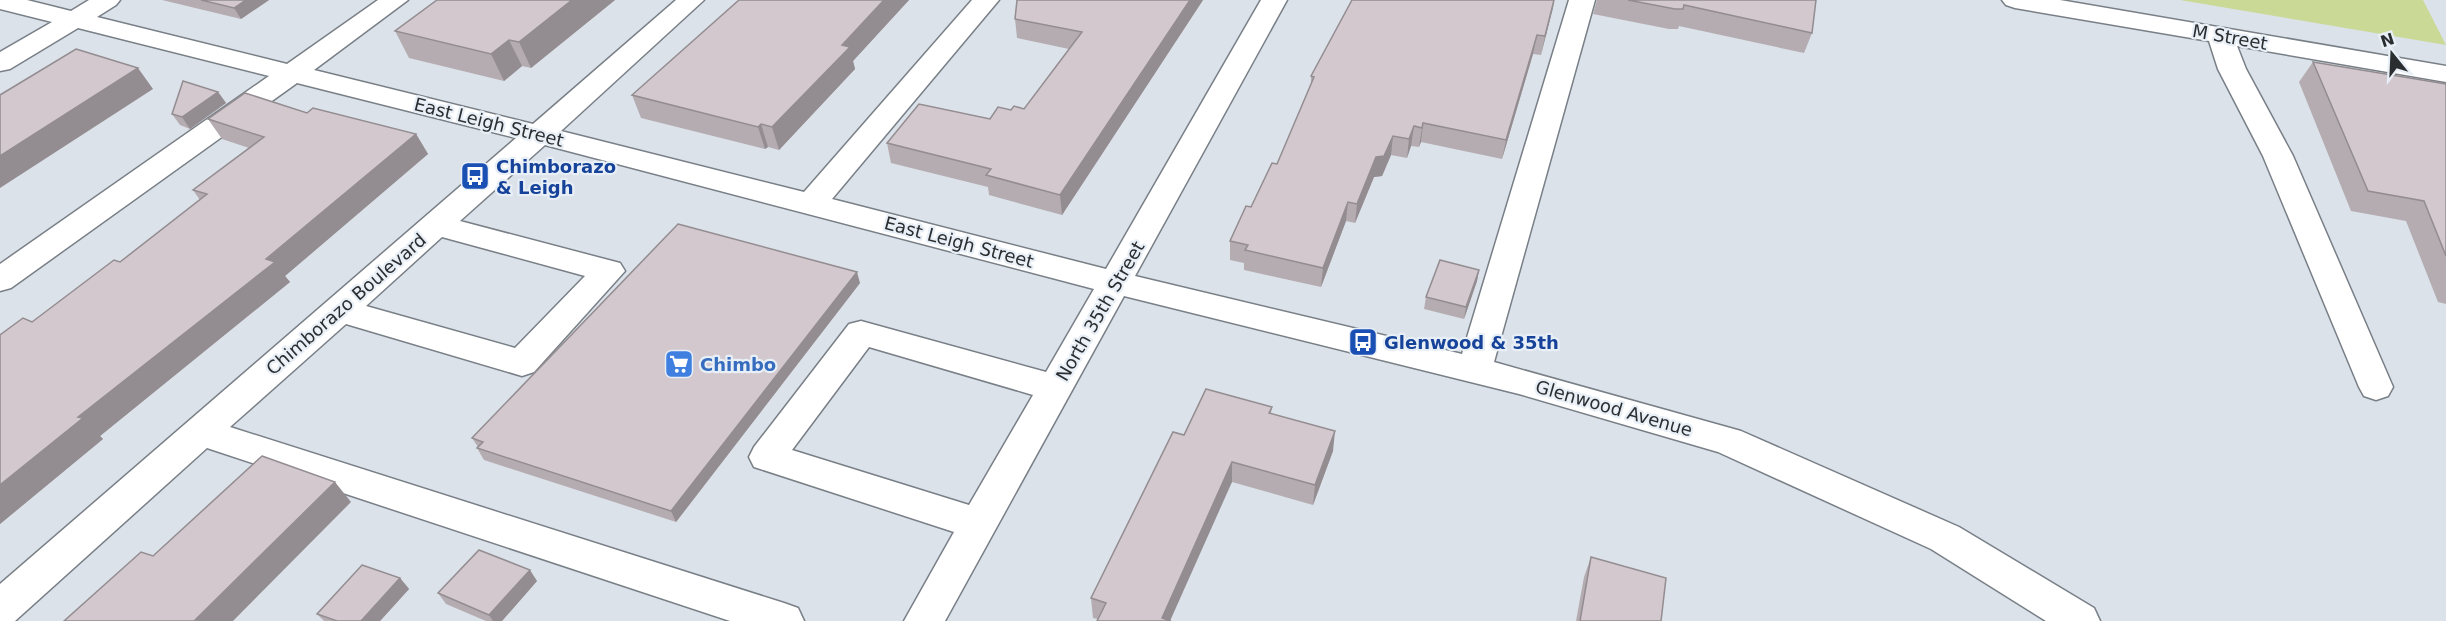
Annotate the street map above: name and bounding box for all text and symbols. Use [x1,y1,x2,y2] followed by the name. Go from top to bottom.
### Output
[2191,20,2269,54] street label: M Street
[2362,24,2422,84] north arrow
[2378,29,2397,51] text: N
[412,93,566,151] street label: East Leigh Street
[496,156,616,198] place label: Chimborazo & Leigh
[459,160,491,192] bus stop icon: Chimborazo & Leigh
[882,212,1036,272] street label: East Leigh Street
[262,229,430,379] street label: Chimborazo Boulevard
[1051,237,1149,385] street label: North 35th Street
[1347,326,1379,358] bus stop icon: Glenwood & 35th
[1384,332,1559,353] place label: Glenwood & 35th
[663,348,695,380] supermarket icon: Chimbo
[700,354,776,375] place label: Chimbo
[1533,376,1695,440] street label: Glenwood Avenue

